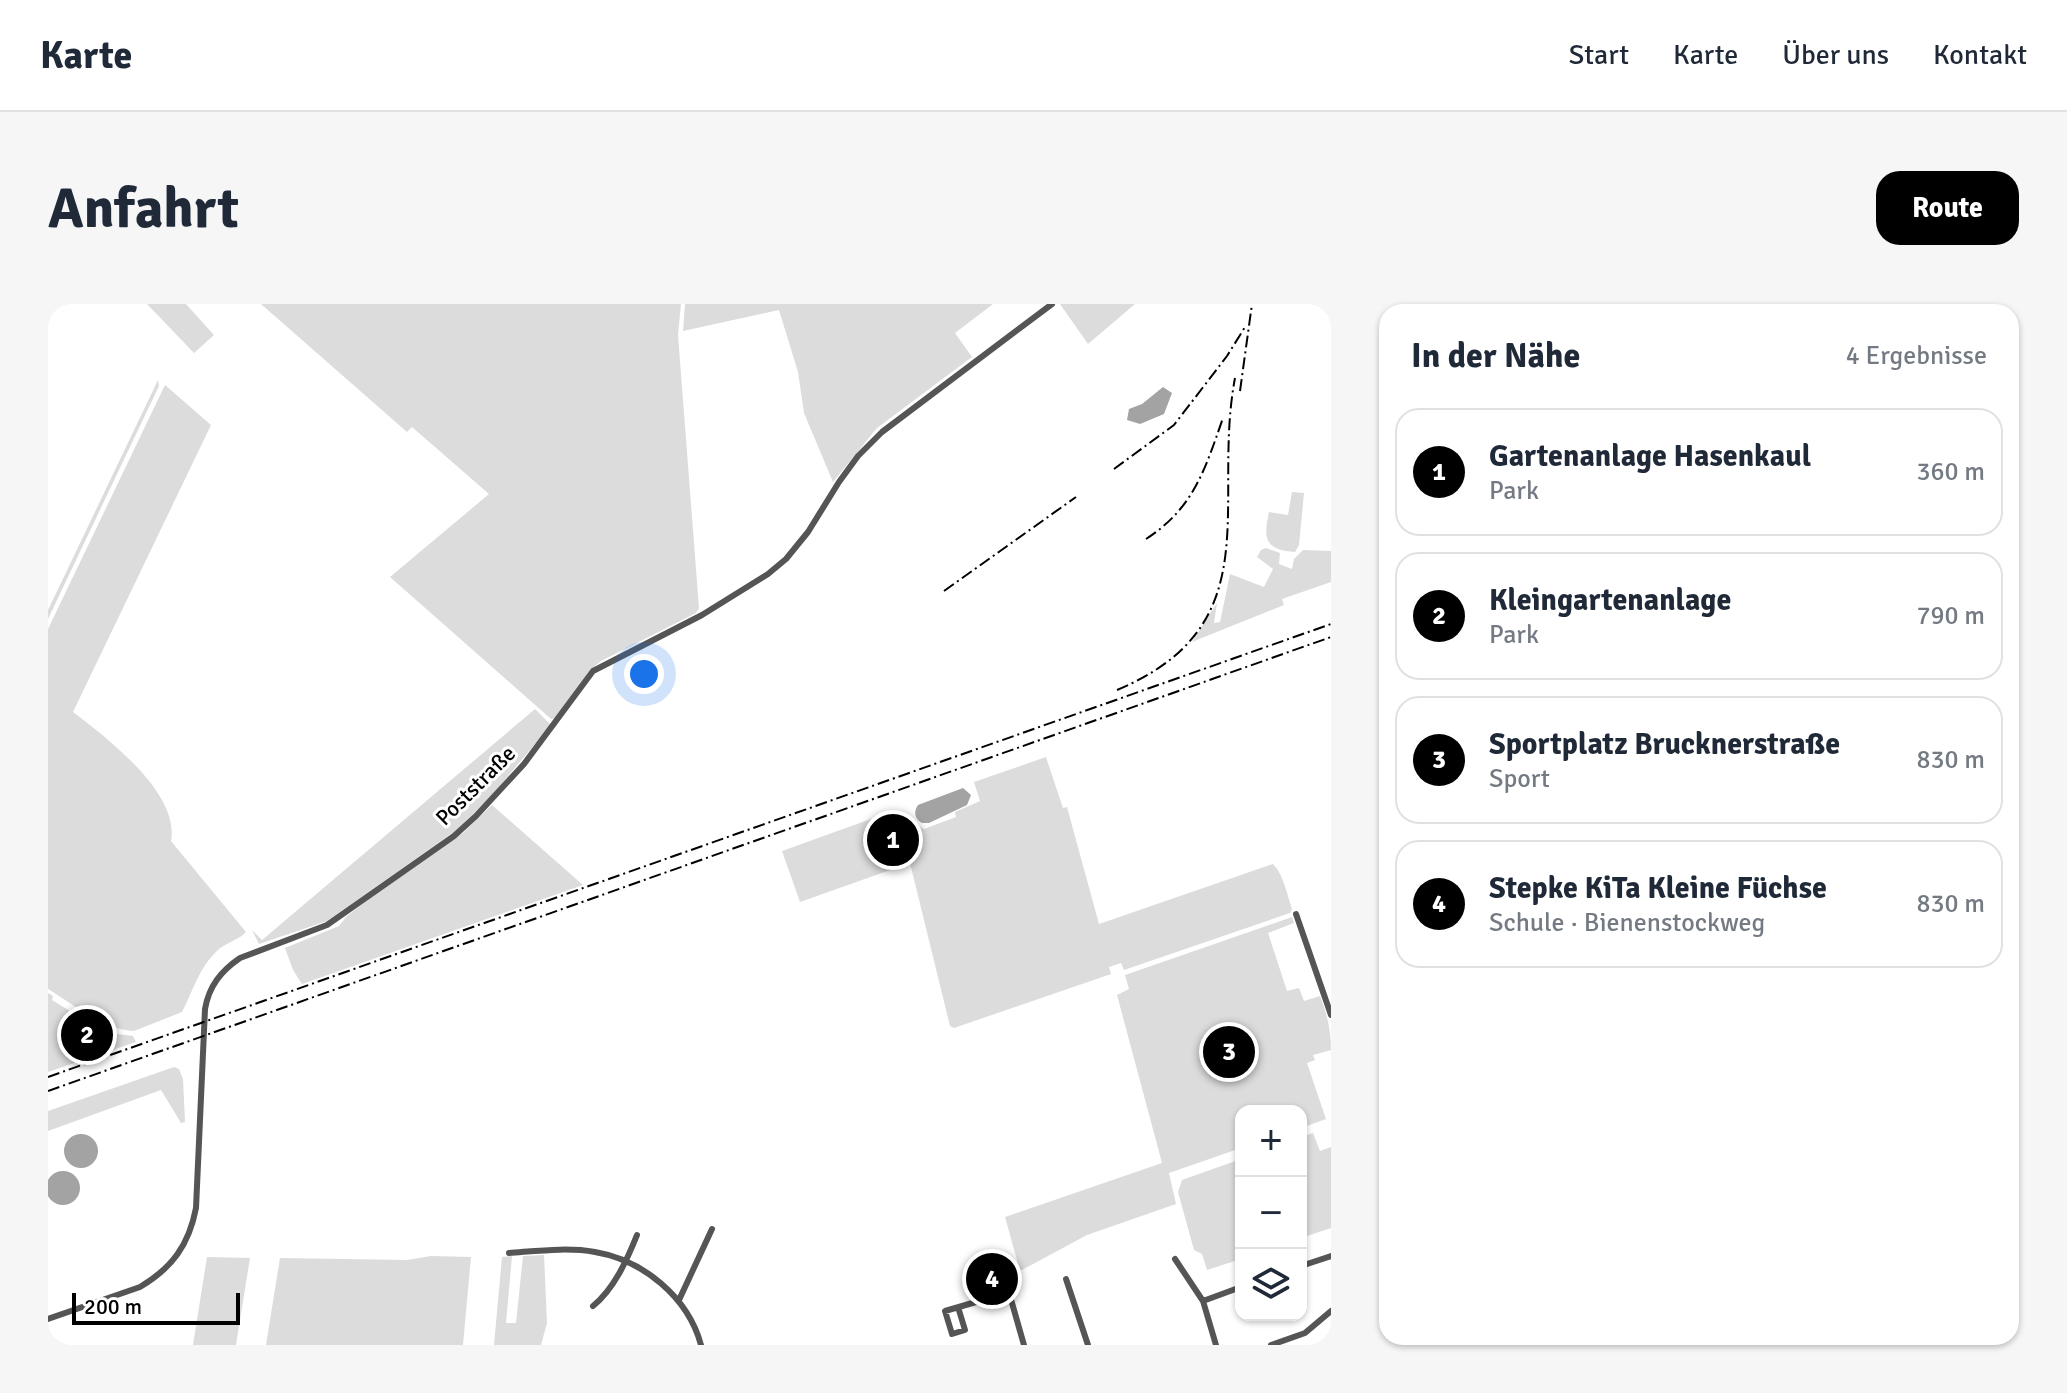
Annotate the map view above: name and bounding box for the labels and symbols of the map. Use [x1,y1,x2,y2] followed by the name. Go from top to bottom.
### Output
[624,654,664,694] your location
[430,740,521,831] street label: Poststraße
[867,810,919,870] pin: 1
[61,1005,113,1065] pin: 2
[1203,1022,1255,1082] pin: 3
[966,1249,1018,1309] pin: 4
[72,1289,240,1325] scale bar

